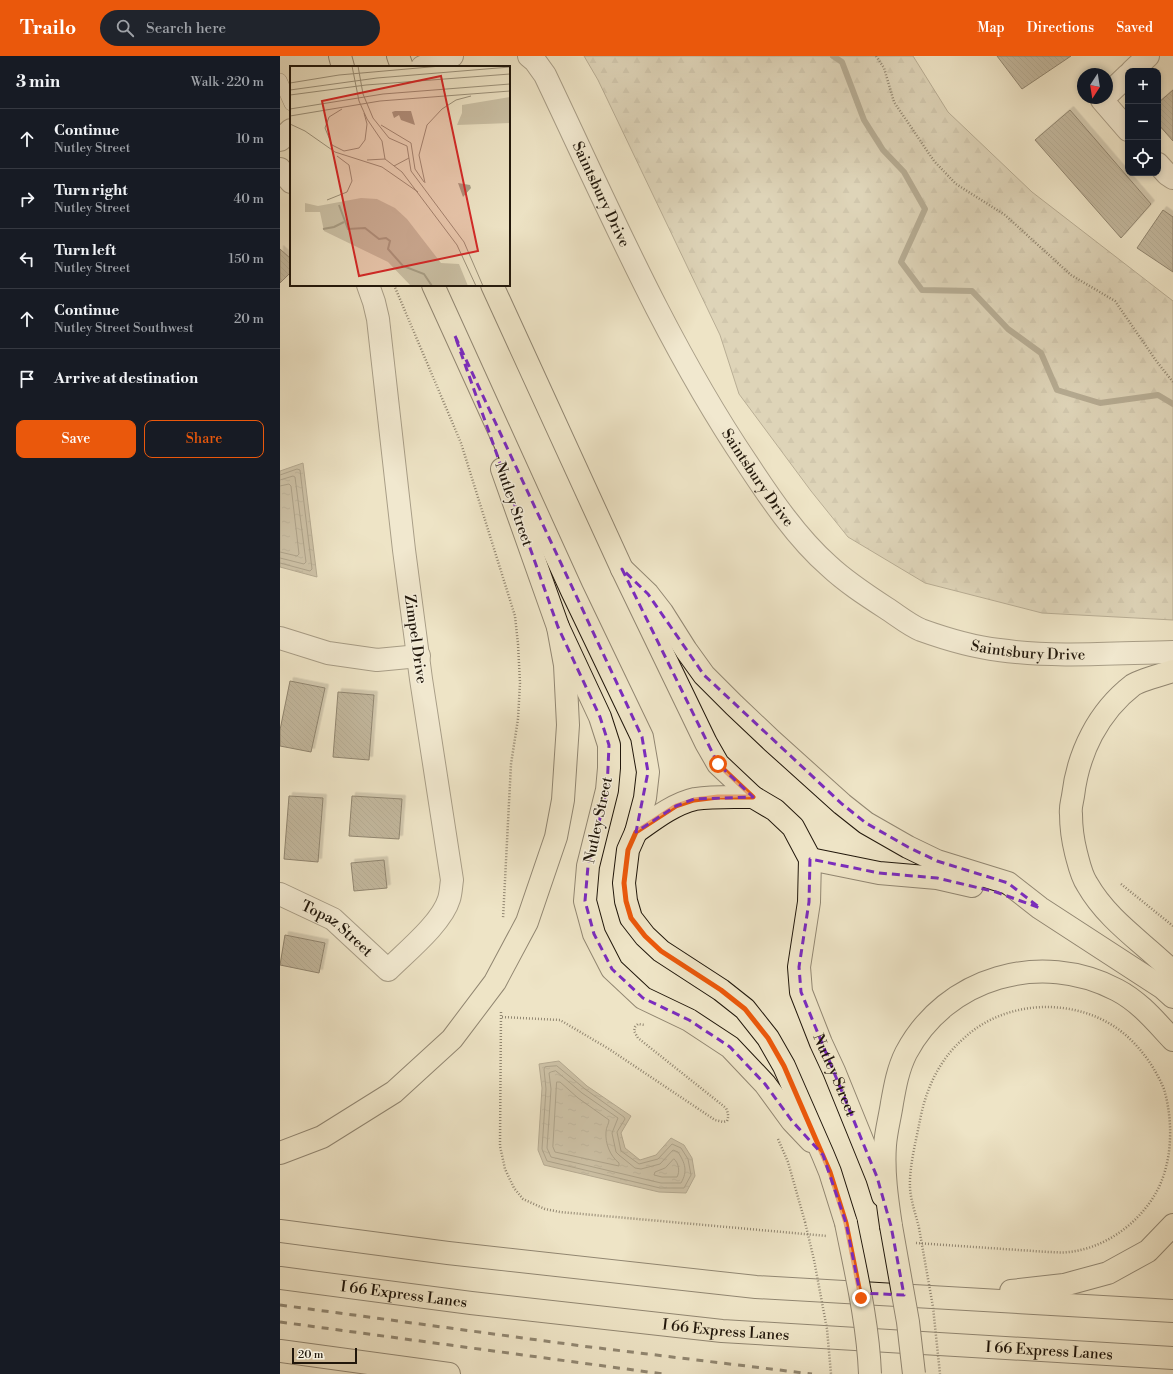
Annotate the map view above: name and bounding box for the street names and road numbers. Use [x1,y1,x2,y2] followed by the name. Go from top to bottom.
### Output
[568,139,634,251] street label: Saintsbury Drive
[717,425,798,531] street label: Saintsbury Drive
[490,459,537,550] street label: Nutley Street
[400,593,431,685] street label: Zimpel Drive
[969,636,1085,664] street label: Saintsbury Drive
[580,774,617,865] street label: Nutley Street
[298,896,377,961] street label: Topaz Street
[808,1031,861,1120] street label: Nutley Street
[339,1277,468,1312] street label: I 66 Express Lanes
[661,1315,790,1345] street label: I 66 Express Lanes
[985,1338,1113,1364] street label: I 66 Express Lanes

